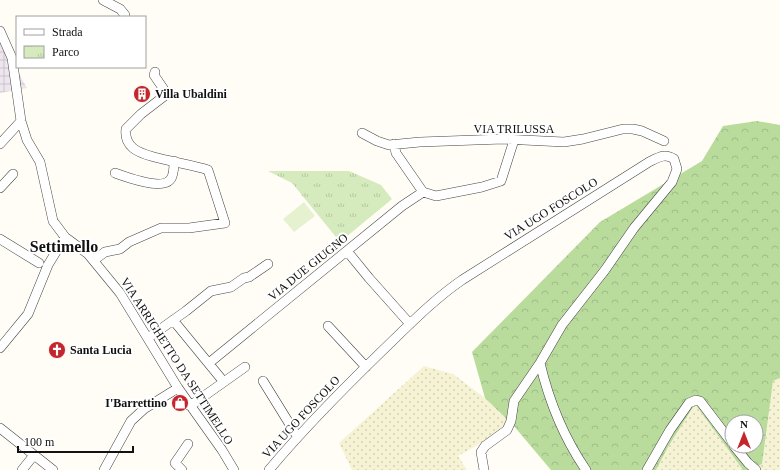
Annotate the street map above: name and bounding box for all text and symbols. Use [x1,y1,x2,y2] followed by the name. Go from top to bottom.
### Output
[16,16,146,68] legend
[52,25,83,39] text: Strada
[52,45,79,59] text: Parco
[132,84,152,104] building icon: Villa Ubaldini
[155,87,228,101] place label: Villa Ubaldini
[474,122,555,136] street label: VIA TRILUSSA
[502,174,601,243] street label: VIA UGO FOSCOLO
[265,230,351,303] street label: VIA DUE GIUGNO
[30,238,98,255] district label: Settimello
[118,275,236,447] street label: VIA ARRIGHETTO DA SETTIMELLO
[47,340,67,360] church icon: Santa Lucia
[70,343,132,357] place label: Santa Lucia
[259,373,343,461] street label: VIA UGO FOSCOLO
[170,393,190,413] shop icon: I'Barrettino
[105,396,167,410] place label: I'Barrettino
[724,414,764,454] north arrow
[740,418,748,430] text: N
[18,428,133,454] scale bar
[24,435,55,449] text: 100 m

